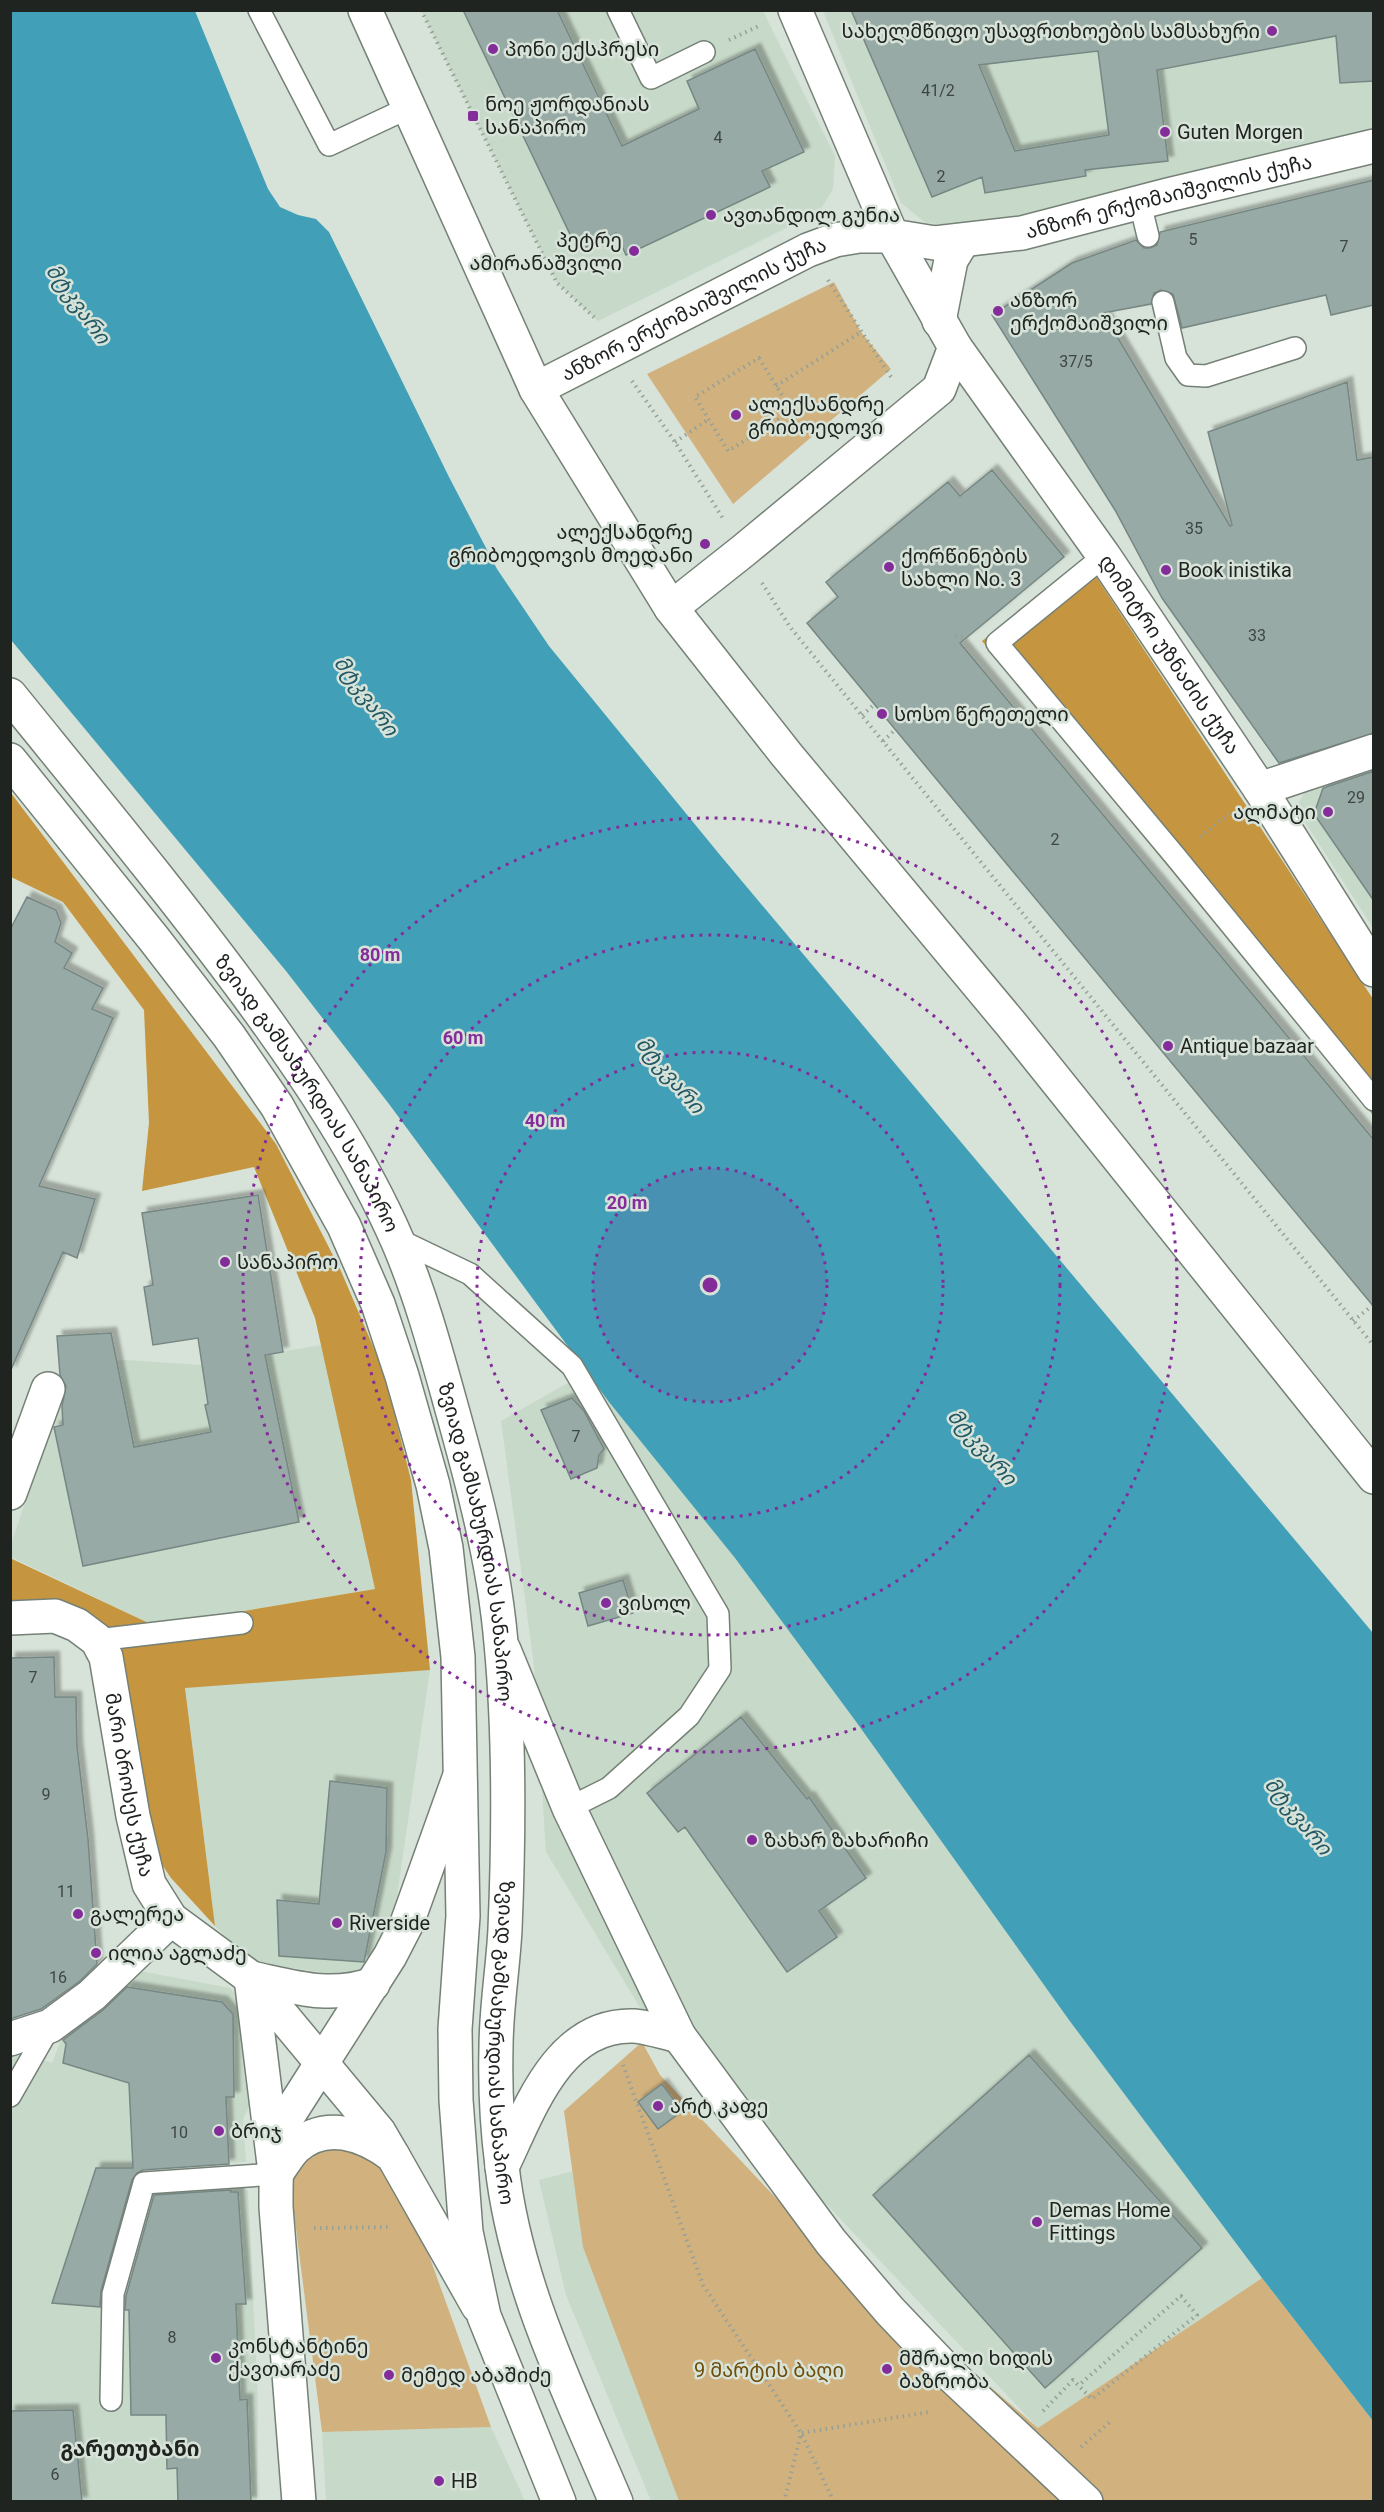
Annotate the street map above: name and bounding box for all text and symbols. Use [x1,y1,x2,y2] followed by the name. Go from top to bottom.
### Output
[842,19,1260,44] place label: სახელმწიფო უსაფრთხოების სამსახური
[1265,24,1279,38] marker: სახელმწიფო უსაფრთხოების სამსახური
[505,37,659,61] place label: პონი ექსპრესი
[486,42,500,56] marker: პონი ექსპრესი
[921,81,955,100] house number: 41/2
[485,92,649,139] place label: ნოე ჟორდანიას სანაპირო
[466,109,480,123] marker: ნოე ჟორდანიას სანაპირო
[1177,120,1303,144] place label: Guten Morgen
[1158,125,1172,139] marker: Guten Morgen
[714,128,723,147] house number: 4
[1023,149,1314,244] street label: ანზორ ერქომაიშვილის ქუჩა
[937,167,946,186] house number: 2
[723,203,900,228] place label: ავთანდილ გუნია
[704,208,718,222] marker: ავთანდილ გუნია
[469,228,622,276] place label: პეტრე ამირანაშვილი
[1189,230,1198,249] house number: 5
[557,232,830,386] street label: ანზორ ერქომაიშვილის ქუჩა
[1340,237,1349,256] house number: 7
[627,244,641,258] marker: პეტრე ამირანაშვილი
[40,259,116,350] water label: მტკვარი
[1010,288,1168,336] place label: ანზორ ერქომაიშვილი
[991,304,1005,318] marker: ანზორ ერქომაიშვილი
[1059,352,1093,371] house number: 37/5
[748,392,884,440] place label: ალექსანდრე გრიბოედოვი
[729,408,743,422] marker: ალექსანდრე გრიბოედოვი
[1185,519,1203,538] house number: 35
[449,520,693,568] place label: ალექსანდრე გრიბოედოვის მოედანი
[698,537,712,551] marker: ალექსანდრე გრიბოედოვის მოედანი
[901,544,1028,592] place label: ქორწინების სახლი No. 3
[1094,550,1245,759] street label: დიმიტრი უზნაძის ქუჩა
[1178,558,1292,582] place label: Book inistika
[882,560,896,574] marker: ქორწინების სახლი No. 3
[1159,563,1173,577] marker: Book inistika
[1248,626,1266,645] house number: 33
[328,651,404,742] water label: მტკვარი
[894,702,1069,727] place label: სოსო წერეთელი
[875,707,889,721] marker: სოსო წერეთელი
[1347,788,1365,807] house number: 29
[1233,800,1316,825] place label: ალმატი
[1321,805,1335,819] marker: ალმატი
[1051,830,1060,849] house number: 2
[360,944,400,965] text: 80 m
[210,950,404,1236] street label: ზვიად გამსახურდიას სანაპირო
[443,1027,483,1048] text: 60 m
[630,1032,710,1120] water label: მტკვარი
[1180,1034,1314,1058] place label: Antique bazaar
[1161,1039,1175,1053] marker: Antique bazaar
[525,1110,565,1131] text: 40 m
[607,1192,647,1213] text: 20 m
[237,1250,338,1274] place label: სანაპირო
[218,1255,232,1269] marker: სანაპირო
[700,1275,720,1295] centre of rings
[433,1380,517,1702] street label: ზვიად გამსახურდიას სანაპირო
[942,1404,1022,1491] water label: მტკვარი
[572,1427,581,1446] house number: 7
[618,1591,691,1616] place label: ვისოლ
[599,1596,613,1610] marker: ვისოლ
[29,1668,38,1687] house number: 7
[100,1691,159,1879] street label: მარი ბროსეს ქუჩა
[1259,1772,1337,1861] water label: მტკვარი
[42,1785,51,1804] house number: 9
[764,1828,929,1852] place label: ზახარ ზახარიჩი
[745,1833,759,1847] marker: ზახარ ზახარიჩი
[483,1880,520,2207] street label: ზვიად გამსახურდიას სანაპირო
[57,1882,75,1901] house number: 11
[90,1902,184,1927] place label: გალერეა
[71,1907,85,1921] marker: გალერეა
[349,1911,430,1935] place label: Riverside
[330,1916,344,1930] marker: Riverside
[108,1941,247,1966] place label: ილია აგლაძე
[89,1946,103,1960] marker: ილია აგლაძე
[49,1968,67,1987] house number: 16
[670,2094,769,2118] place label: არტ კაფე
[651,2099,665,2113] marker: არტ კაფე
[231,2119,282,2143] place label: ბრიჯ
[170,2123,188,2142] house number: 10
[212,2124,226,2138] marker: ბრიჯ
[1049,2198,1170,2245] place label: Demas Home Fittings
[1030,2215,1044,2229] marker: Demas Home Fittings
[168,2328,177,2347] house number: 8
[228,2334,369,2381] place label: კონსტანტინე ქავთარაძე
[899,2346,1053,2393] place label: მშრალი ხიდის ბაზრობა
[209,2351,223,2365] marker: კონსტანტინე ქავთარაძე
[694,2358,844,2383] park label: 9 მარტის ბაღი
[880,2362,894,2376] marker: მშრალი ხიდის ბაზრობა
[401,2363,552,2388] place label: მემედ აბაშიძე
[382,2368,396,2382] marker: მემედ აბაშიძე
[61,2437,199,2461] district label: გარეთუბანი
[51,2465,60,2484] house number: 6
[451,2469,478,2493] place label: HB
[432,2474,446,2488] marker: HB

